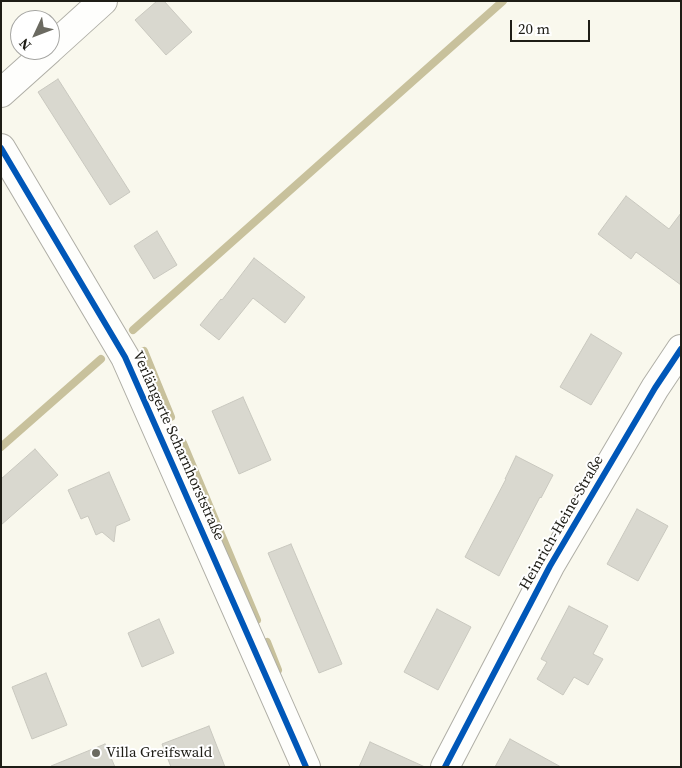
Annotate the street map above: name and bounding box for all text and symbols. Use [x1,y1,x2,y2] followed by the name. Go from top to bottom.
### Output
[10,10,60,60] north arrow
[512,10,592,42] scale bar
[518,18,550,39] text: 20 m
[14,34,36,55] text: N
[128,349,228,543] street label: Verlängerte Scharnhorststraße
[516,453,608,593] street label: Heinrich-Heine-Straße
[106,744,212,762] place label: Villa Greifswald
[90,747,102,759] marker: Villa Greifswald

